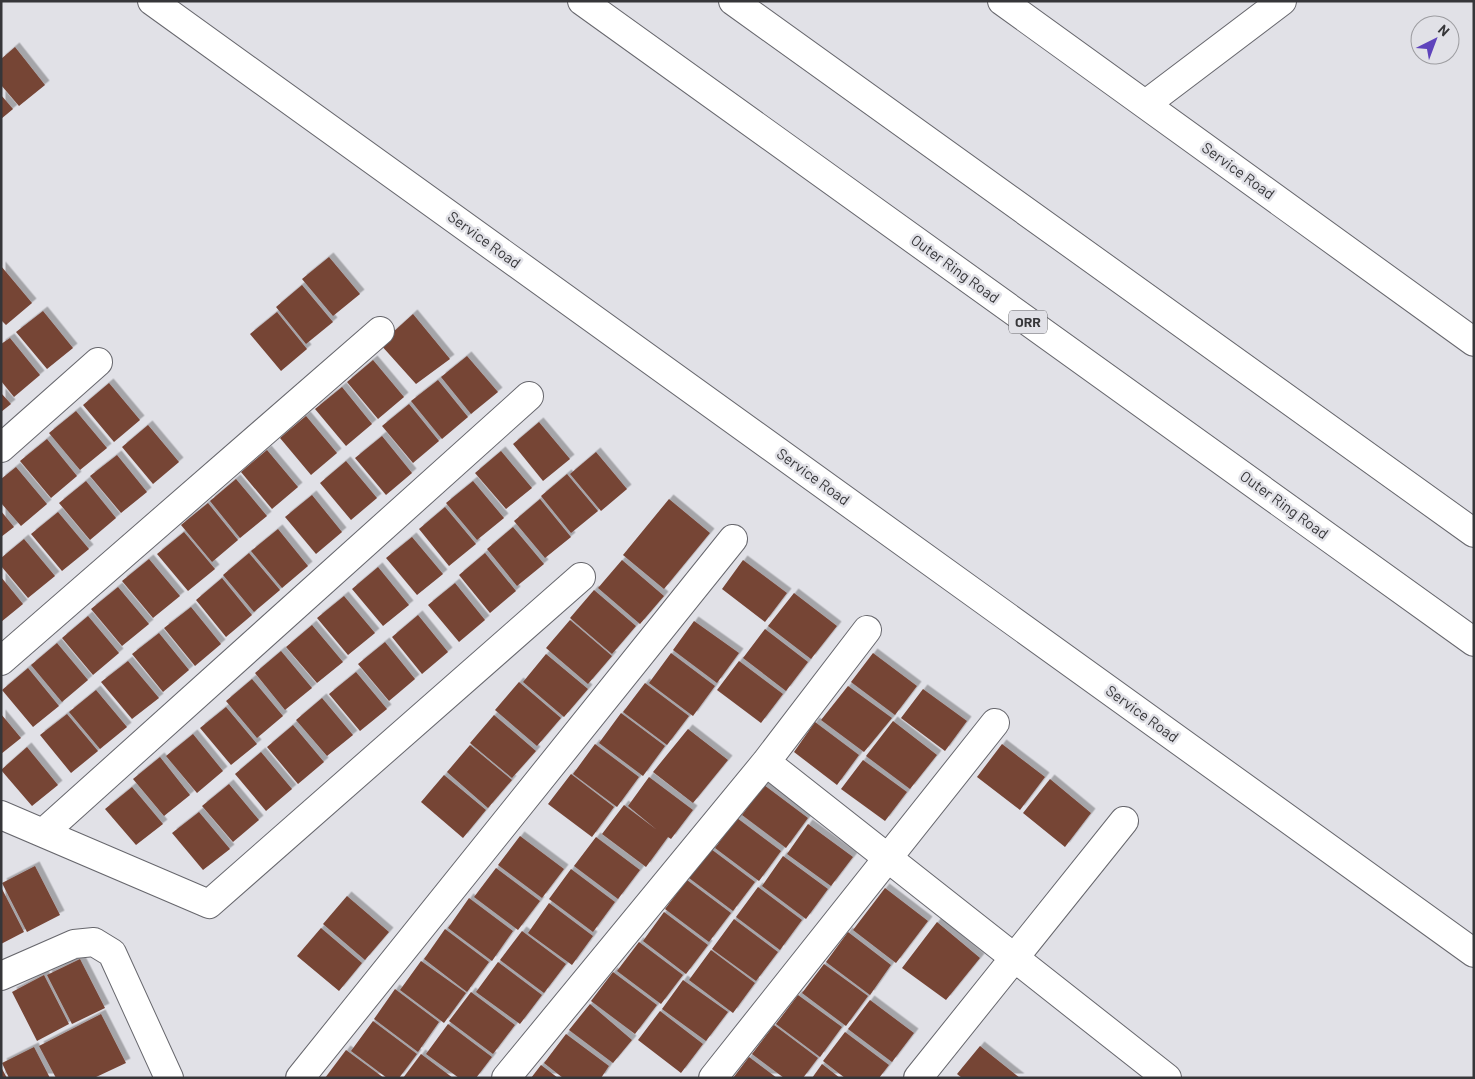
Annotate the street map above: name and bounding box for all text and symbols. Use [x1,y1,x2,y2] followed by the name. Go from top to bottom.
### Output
[1410,15,1460,65] north arrow
[1435,21,1453,39] text: N
[1199,138,1278,203] street label: Service Road
[445,207,524,272] street label: Service Road
[908,230,1003,306] street label: Outer Ring Road
[1009,311,1047,334] road number: ORR
[774,444,853,509] street label: Service Road
[1237,466,1332,542] street label: Outer Ring Road
[1103,681,1182,746] street label: Service Road

